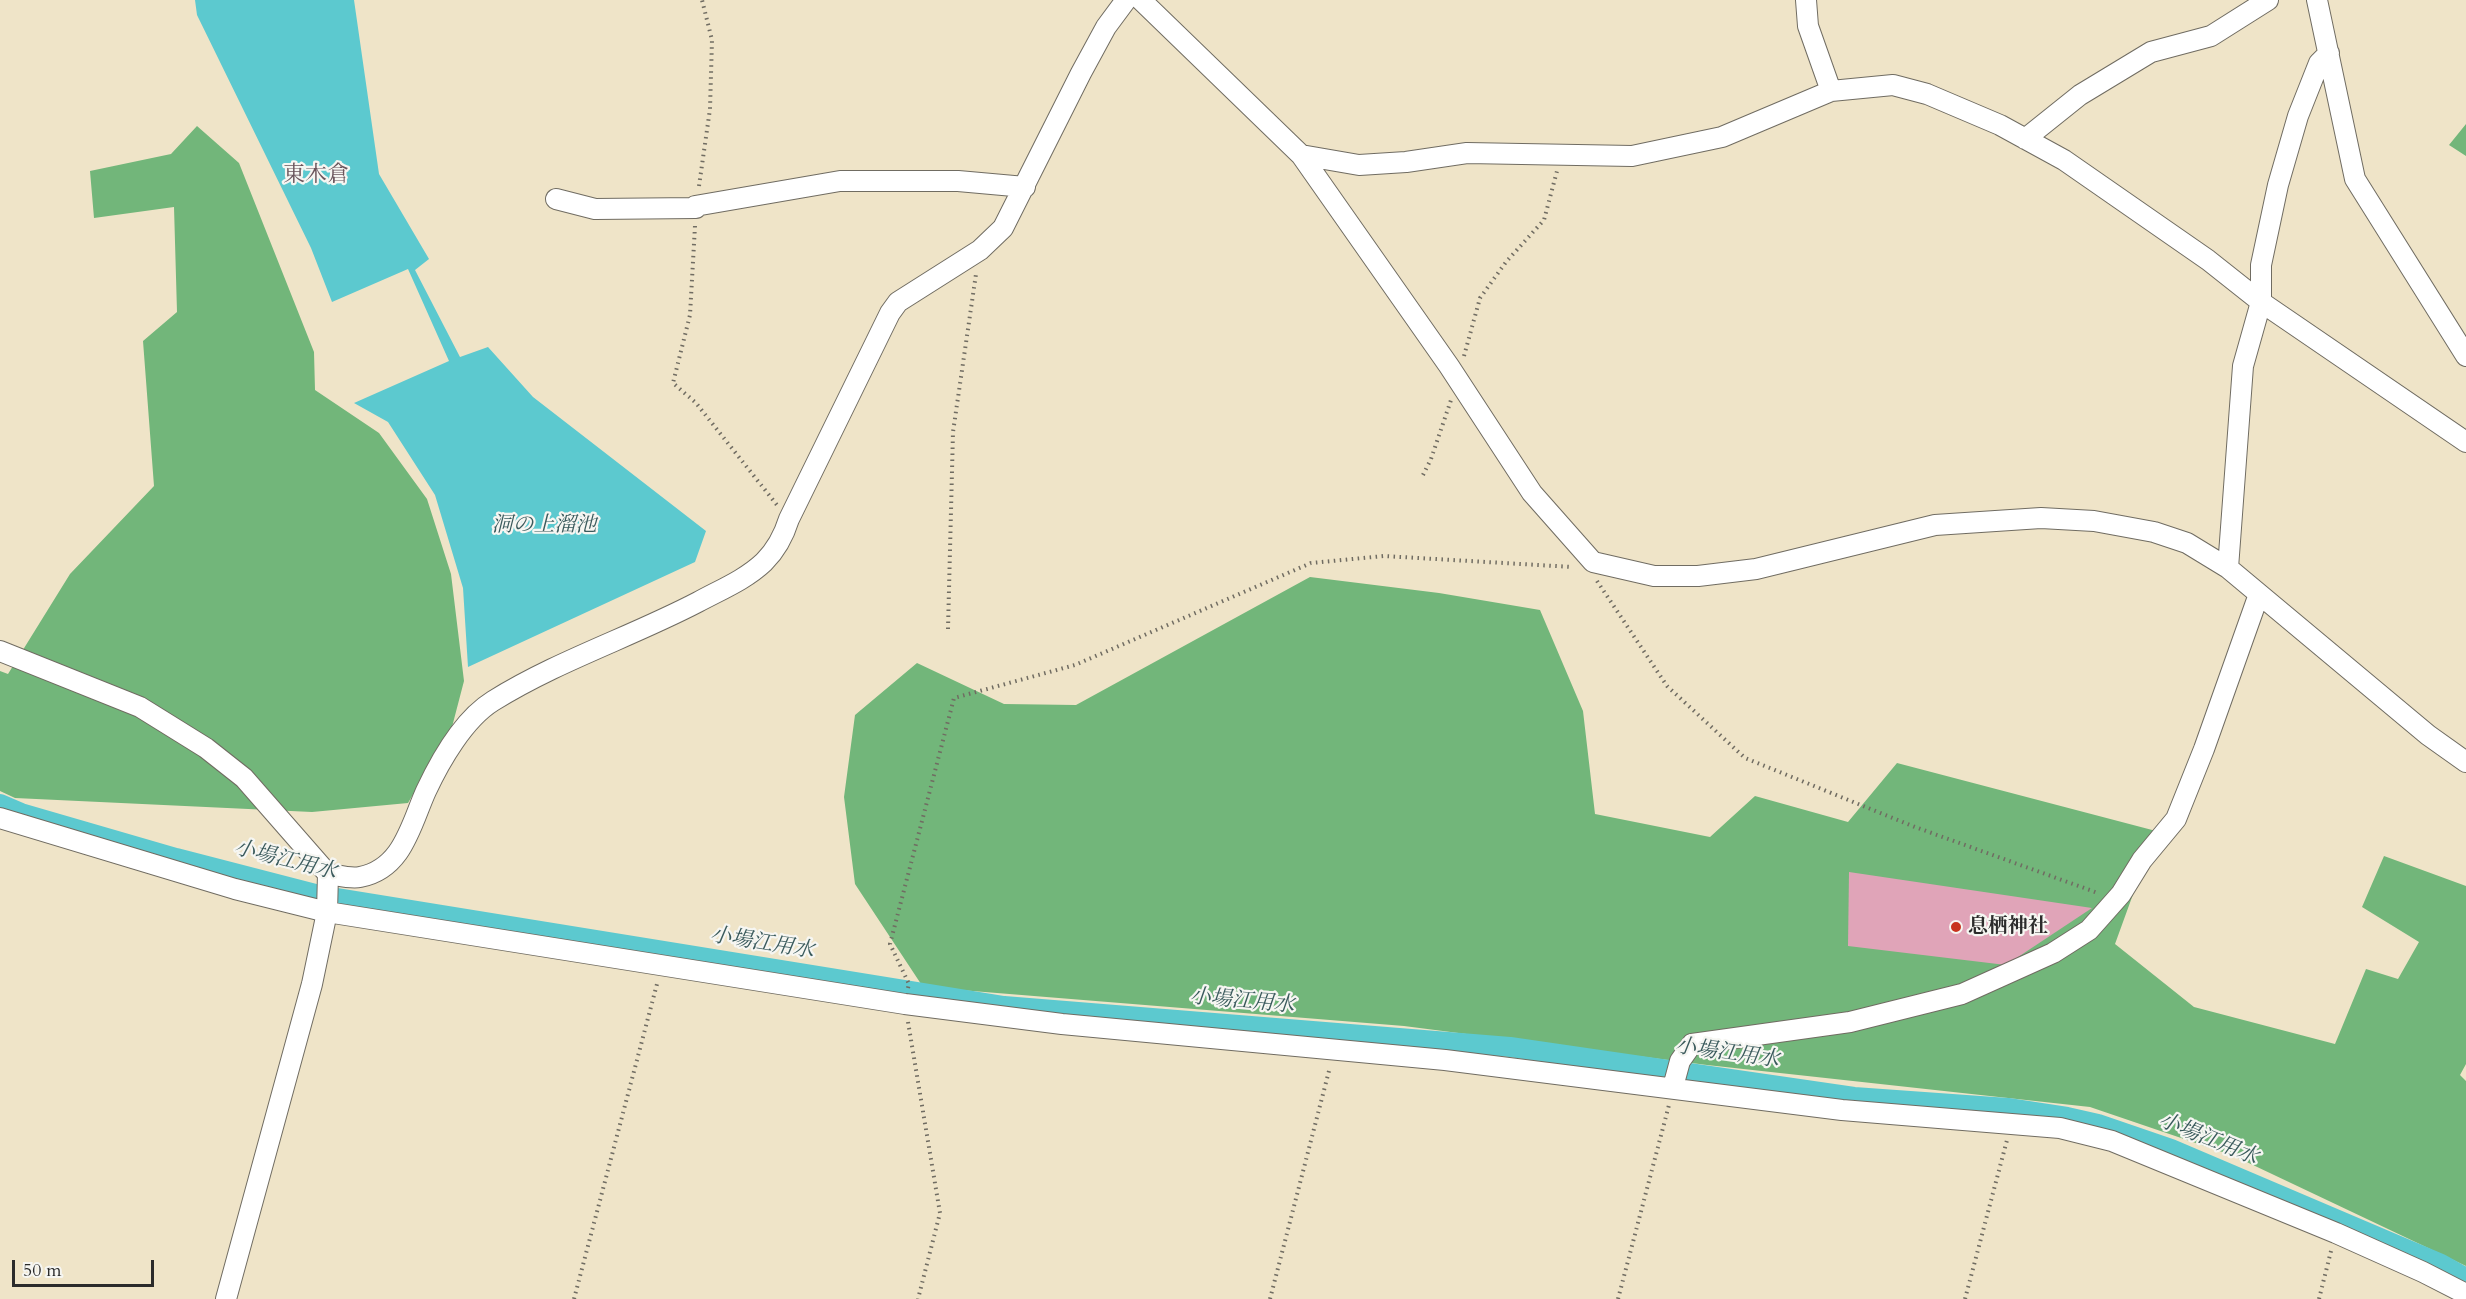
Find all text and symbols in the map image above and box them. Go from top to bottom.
district label: 東木倉 [283,163,349,189]
water label: 洞の上溜池 [492,513,596,539]
water label: 小場江用水 [231,836,339,886]
place label: 息栖神社 [1968,915,2048,939]
marker: 息栖神社 [1949,920,1963,934]
water label: 小場江用水 [708,923,816,965]
water label: 小場江用水 [1189,985,1295,1019]
water label: 小場江用水 [1673,1034,1781,1074]
water label: 小場江用水 [2155,1109,2261,1171]
scale bar [15,1248,158,1286]
text: 50 m [23,1258,62,1283]

